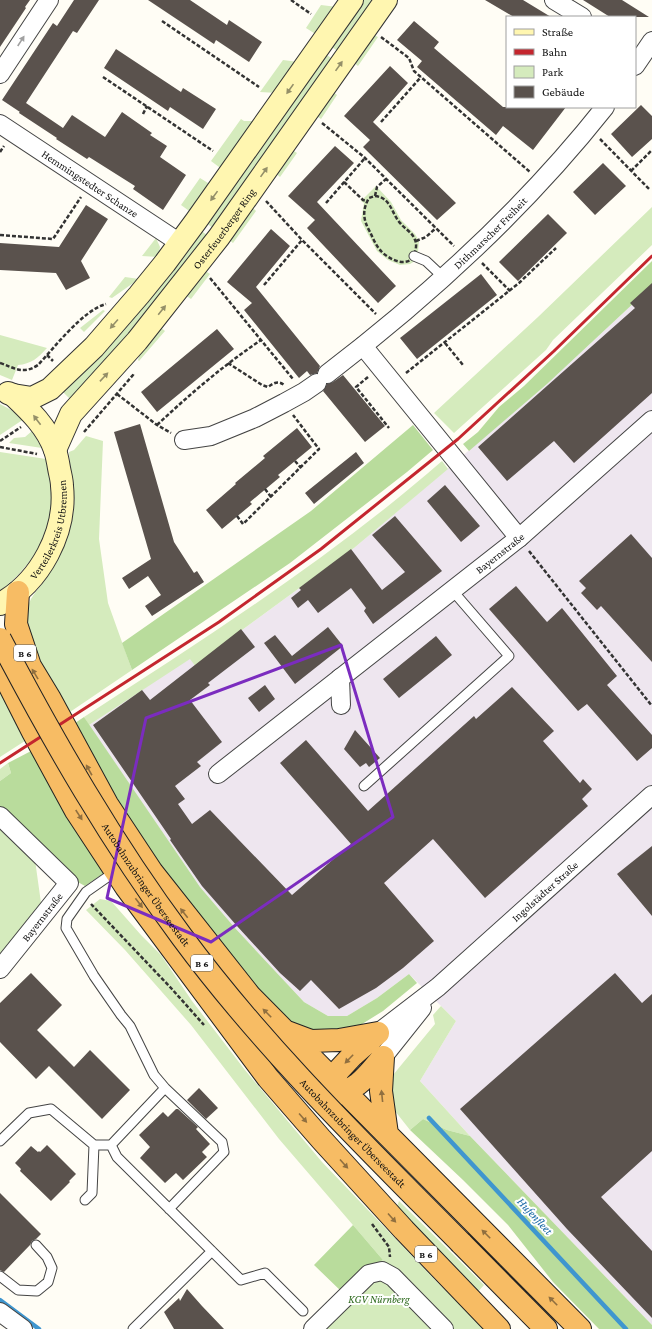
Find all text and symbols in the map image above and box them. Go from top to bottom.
legend [506,16,636,108]
text: Straße [542,25,573,39]
one-way arrow [18,35,25,47]
text: Bahn [542,45,568,59]
one-way arrow [335,61,343,71]
text: Park [542,65,564,79]
one-way arrow [286,84,294,95]
text: Gebäude [542,85,584,99]
street label: Hemmingstedter Schanze [40,147,141,220]
one-way arrow [260,167,268,177]
street label: Osterfeuerberger Ring [190,185,259,271]
one-way arrow [210,190,219,201]
street label: Dithmarscher Freiheit [451,194,529,271]
one-way arrow [157,305,166,316]
one-way arrow [109,319,118,330]
one-way arrow [99,372,109,382]
one-way arrow [33,415,42,426]
street label: Verteilerkreis Utbremen [27,479,69,582]
street label: Bayernstraße [473,530,527,576]
road number: B 6 [14,645,36,661]
one-way arrow [31,668,38,680]
one-way arrow [85,764,92,776]
one-way arrow [75,810,83,820]
street label: Autobahnzubringer Überseestadt [100,821,193,949]
street label: Ingolstädter Straße [509,858,580,924]
street label: Bayernstraße [19,890,66,944]
one-way arrow [134,898,142,908]
one-way arrow [180,907,189,918]
road number: B 6 [191,955,213,971]
one-way arrow [262,1008,272,1018]
one-way arrow [345,1055,354,1064]
street label: Autobahnzubringer Überseestadt [298,1076,409,1190]
one-way arrow [379,1090,385,1102]
one-way arrow [298,1113,308,1123]
one-way arrow [339,1159,348,1169]
water label: Hufenfleet [514,1194,556,1238]
one-way arrow [388,1212,397,1223]
one-way arrow [481,1229,491,1239]
road number: B 6 [415,1246,437,1262]
park label: KGV Nürnberg [348,1293,411,1306]
one-way arrow [548,1296,558,1306]

